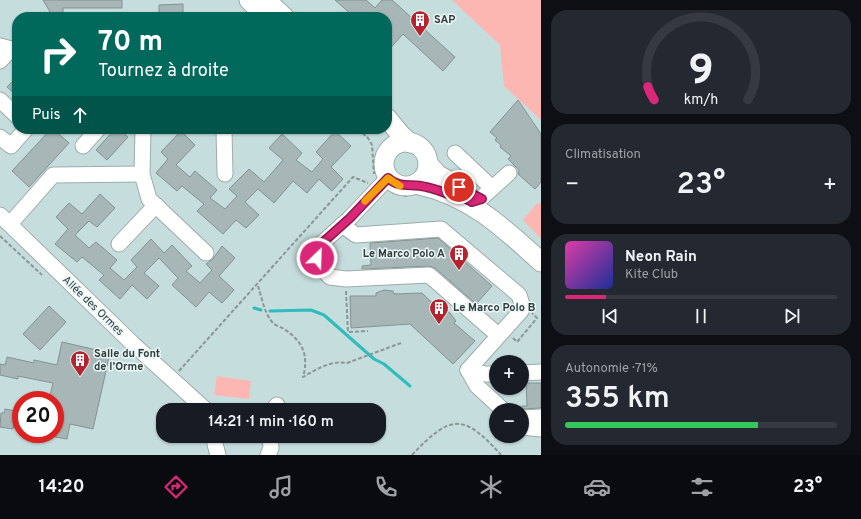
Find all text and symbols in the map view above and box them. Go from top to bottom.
building icon: SAP [409,9,431,37]
place label: SAP [434,13,455,27]
text: 70 m [98,25,163,61]
icon: right [32,28,84,80]
text: 9 [688,46,714,99]
text: Tournez à droite [98,60,229,83]
text: km/h [684,91,718,109]
icon: ahead [69,104,91,126]
text: Puis [32,106,61,125]
text: Climatisation [565,147,641,163]
text: 23° [677,167,725,204]
pin [442,170,476,204]
text: − [565,172,579,199]
text: + [823,172,837,199]
icon: arrive [448,176,470,198]
position arrow [296,237,338,279]
building icon: Le Marco Polo A [448,243,470,271]
place label: Le Marco Polo A [363,247,445,261]
text: Neon Rain [625,248,697,267]
text: Kite Club [625,267,678,283]
street label: Allée des Ormes [59,273,127,339]
building icon: Le Marco Polo B [428,297,450,325]
place label: Le Marco Polo B [453,301,535,315]
icon: previous [599,305,621,327]
icon: pause [690,305,712,327]
icon: next [781,305,803,327]
place label: Salle du Font de l’Orme [94,347,160,374]
building icon: Salle du Font de l’Orme [69,349,91,377]
map controls [489,355,529,443]
button: + [489,355,529,395]
text: Autonomie · 71% [565,361,658,377]
text: 355 km [565,381,670,418]
speed limit sign: 20 [12,391,64,443]
button: − [489,403,529,443]
text: 14:21 · 1 min · 160 m [208,413,334,432]
icon: directions [162,473,190,501]
icon: music [267,473,295,501]
icon: phone [372,473,400,501]
icon: climate [477,473,505,501]
icon: car [583,473,611,501]
icon: filters [688,473,716,501]
text: 14:20 [39,476,85,499]
text: 23° [793,476,822,499]

